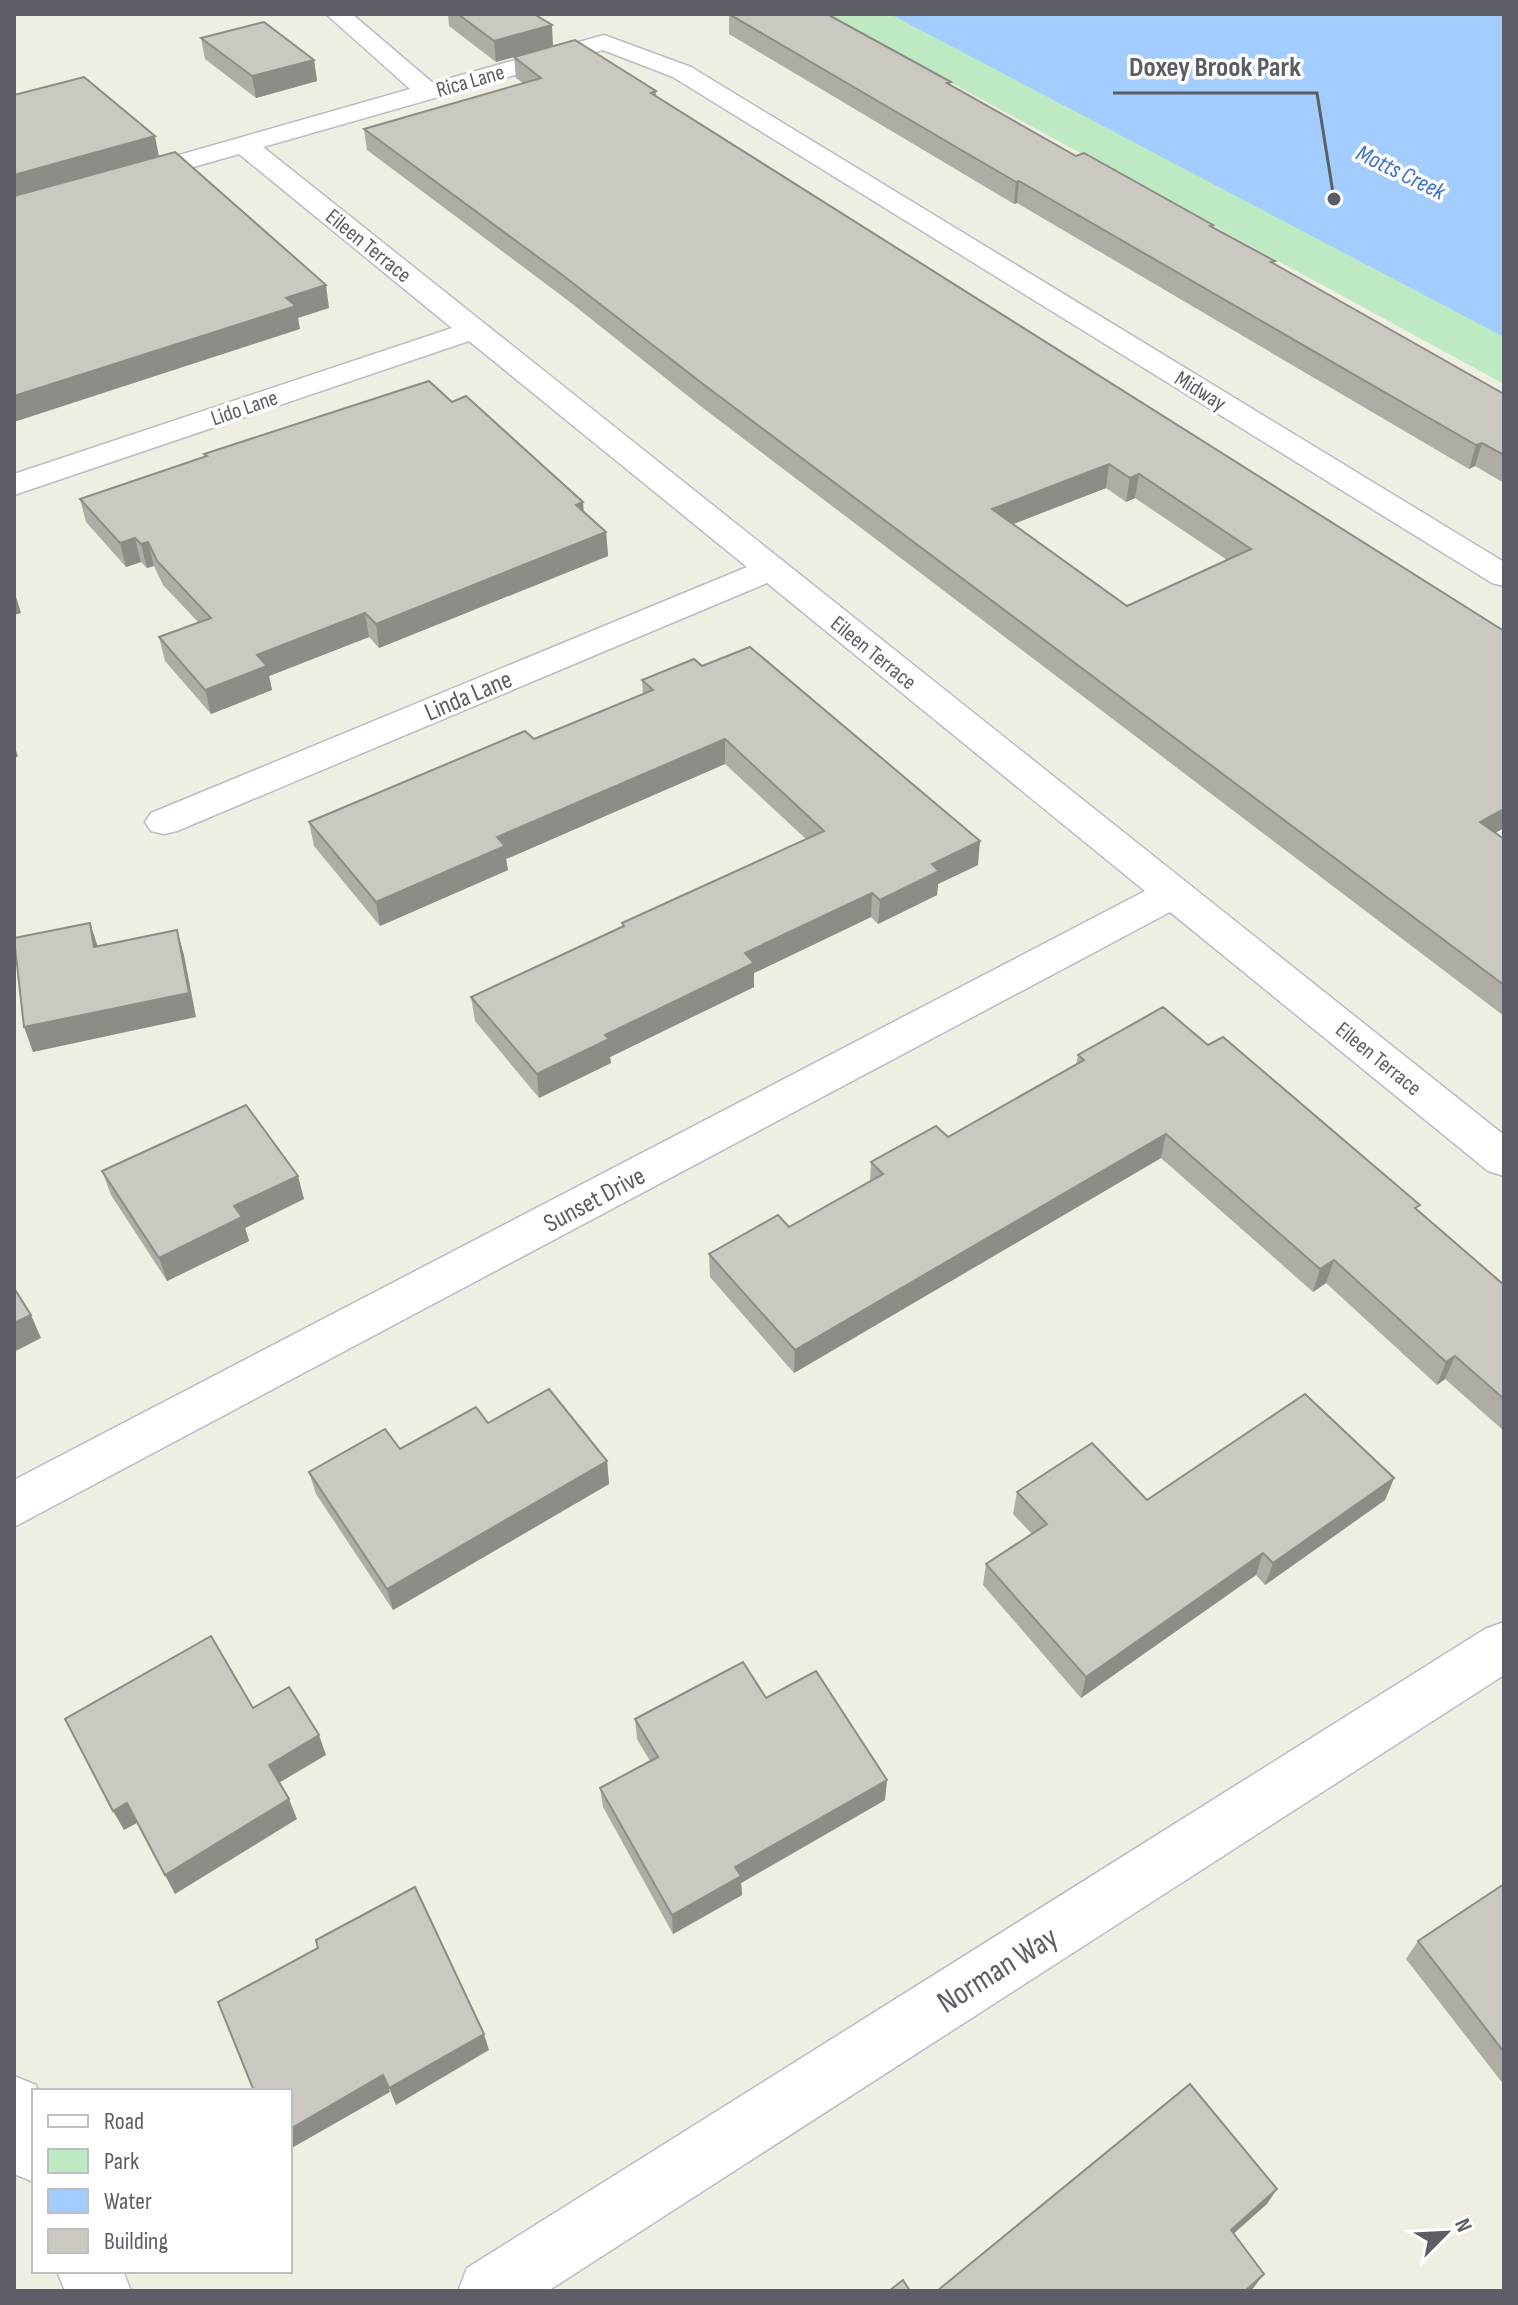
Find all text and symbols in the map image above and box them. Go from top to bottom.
callout: Doxey Brook Park [1113,41,1317,93]
text: Doxey Brook Park [1129,51,1301,84]
street label: Rica Lane [433,59,508,104]
water label: Motts Creek [1352,138,1451,207]
street label: Eileen Terrace [320,203,416,289]
street label: Midway [1170,365,1231,418]
street label: Lido Lane [208,384,281,432]
street label: Eileen Terrace [825,610,921,696]
street label: Linda Lane [420,664,517,729]
street label: Eileen Terrace [1330,1016,1426,1102]
street label: Sunset Drive [539,1161,651,1240]
street label: Norman Way [930,1918,1065,2023]
legend [32,2089,292,2273]
text: Road [104,2107,144,2136]
text: Park [104,2147,139,2176]
text: Water [104,2187,152,2216]
north arrow [1406,2193,1486,2273]
text: N [1448,2215,1478,2236]
text: Building [104,2227,168,2256]

